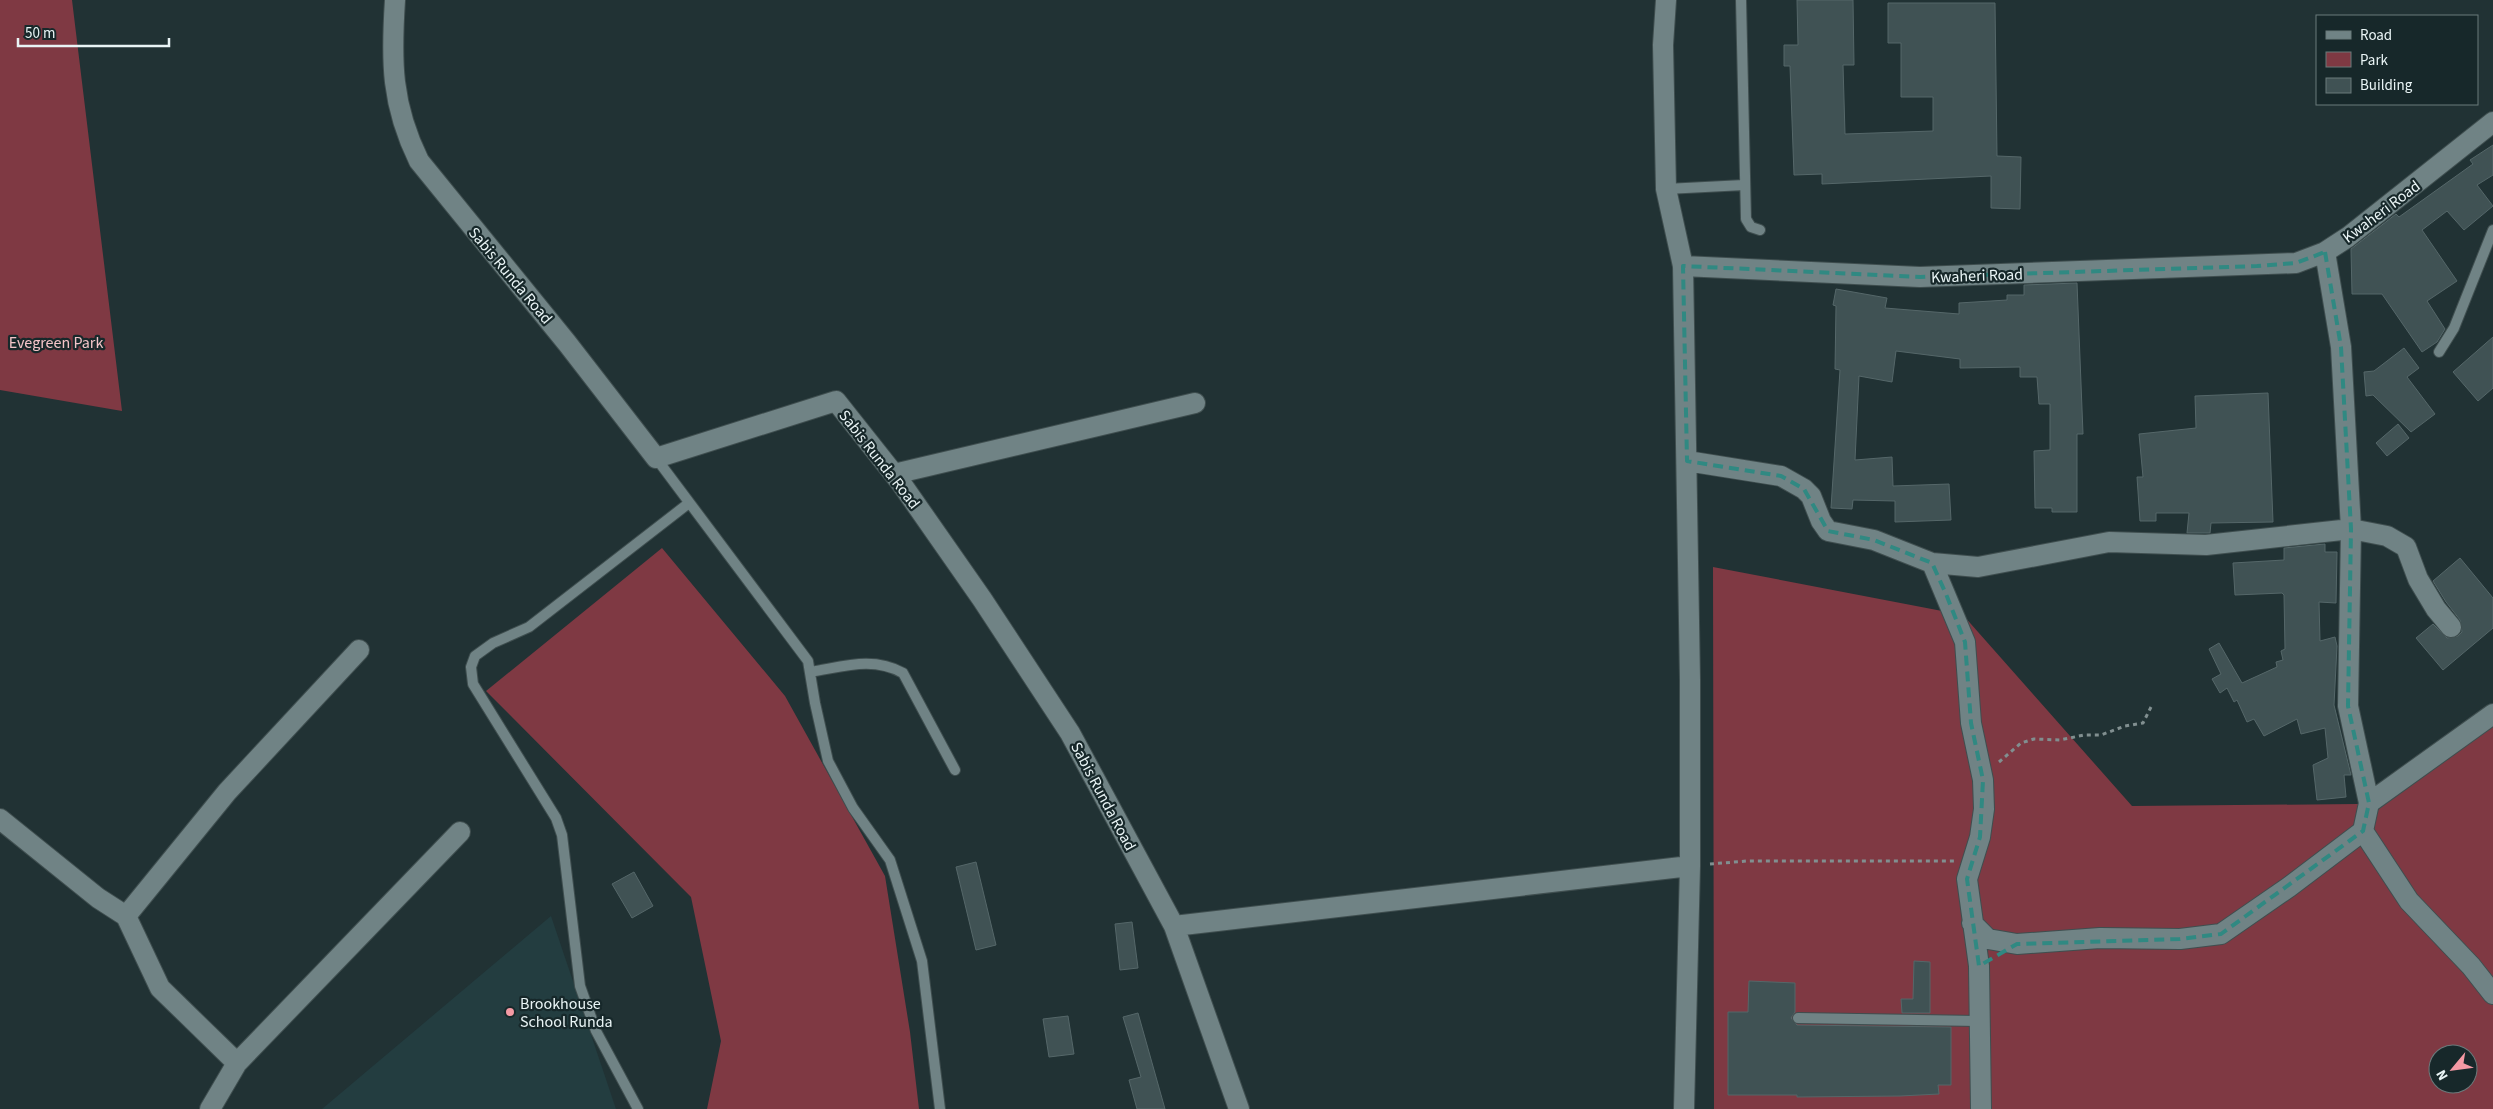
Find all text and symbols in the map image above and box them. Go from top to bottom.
scale bar [18,15,169,47]
legend [2316,15,2478,105]
text: 50 m [25,23,55,44]
text: Road [2360,25,2392,46]
text: Park [2360,50,2389,71]
text: Building [2360,75,2413,96]
street label: Kwaheri Road [2338,175,2425,248]
street label: Sabis Runda Road [463,222,557,329]
street label: Kwaheri Road [1931,263,2023,289]
park label: Evegreen Park [9,332,103,354]
street label: Sabis Runda Road [833,405,925,514]
street label: Sabis Runda Road [1065,738,1141,855]
place label: Brookhouse School Runda [520,993,613,1033]
marker: Brookhouse School Runda [504,1006,516,1018]
north arrow [2428,1044,2478,1094]
text: N [2432,1066,2454,1084]

